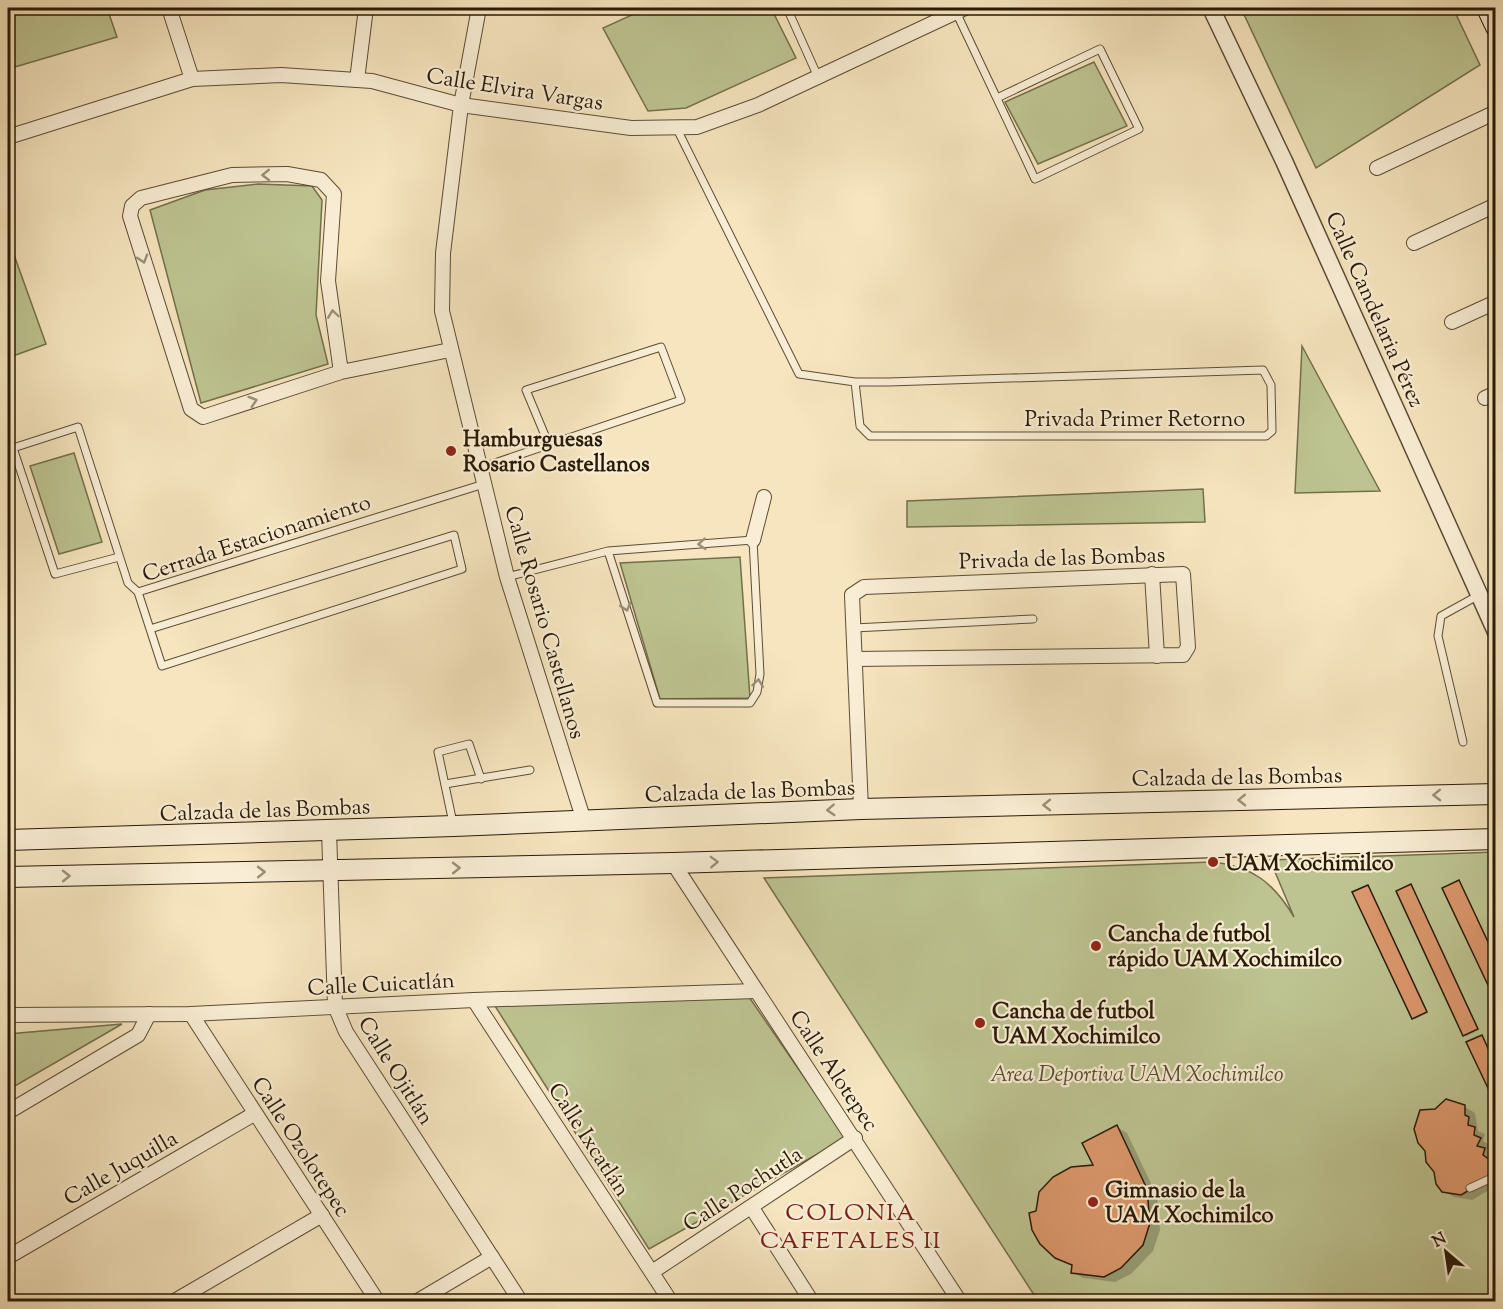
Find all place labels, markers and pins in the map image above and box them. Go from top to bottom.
place label: Hamburguesas Rosario Castellanos [463,425,650,482]
marker: Hamburguesas Rosario Castellanos [444,444,458,458]
place label: UAM Xochimilco [1225,849,1394,881]
marker: UAM Xochimilco [1206,855,1220,869]
place label: Cancha de futbol rápido UAM Xochimilco [1108,920,1342,977]
marker: Cancha de futbol rápido UAM Xochimilco [1089,939,1103,953]
place label: Cancha de futbol UAM Xochimilco [992,997,1161,1054]
marker: Cancha de futbol UAM Xochimilco [973,1016,987,1030]
place label: Gimnasio de la UAM Xochimilco [1105,1176,1274,1233]
marker: Gimnasio de la UAM Xochimilco [1086,1195,1100,1209]

